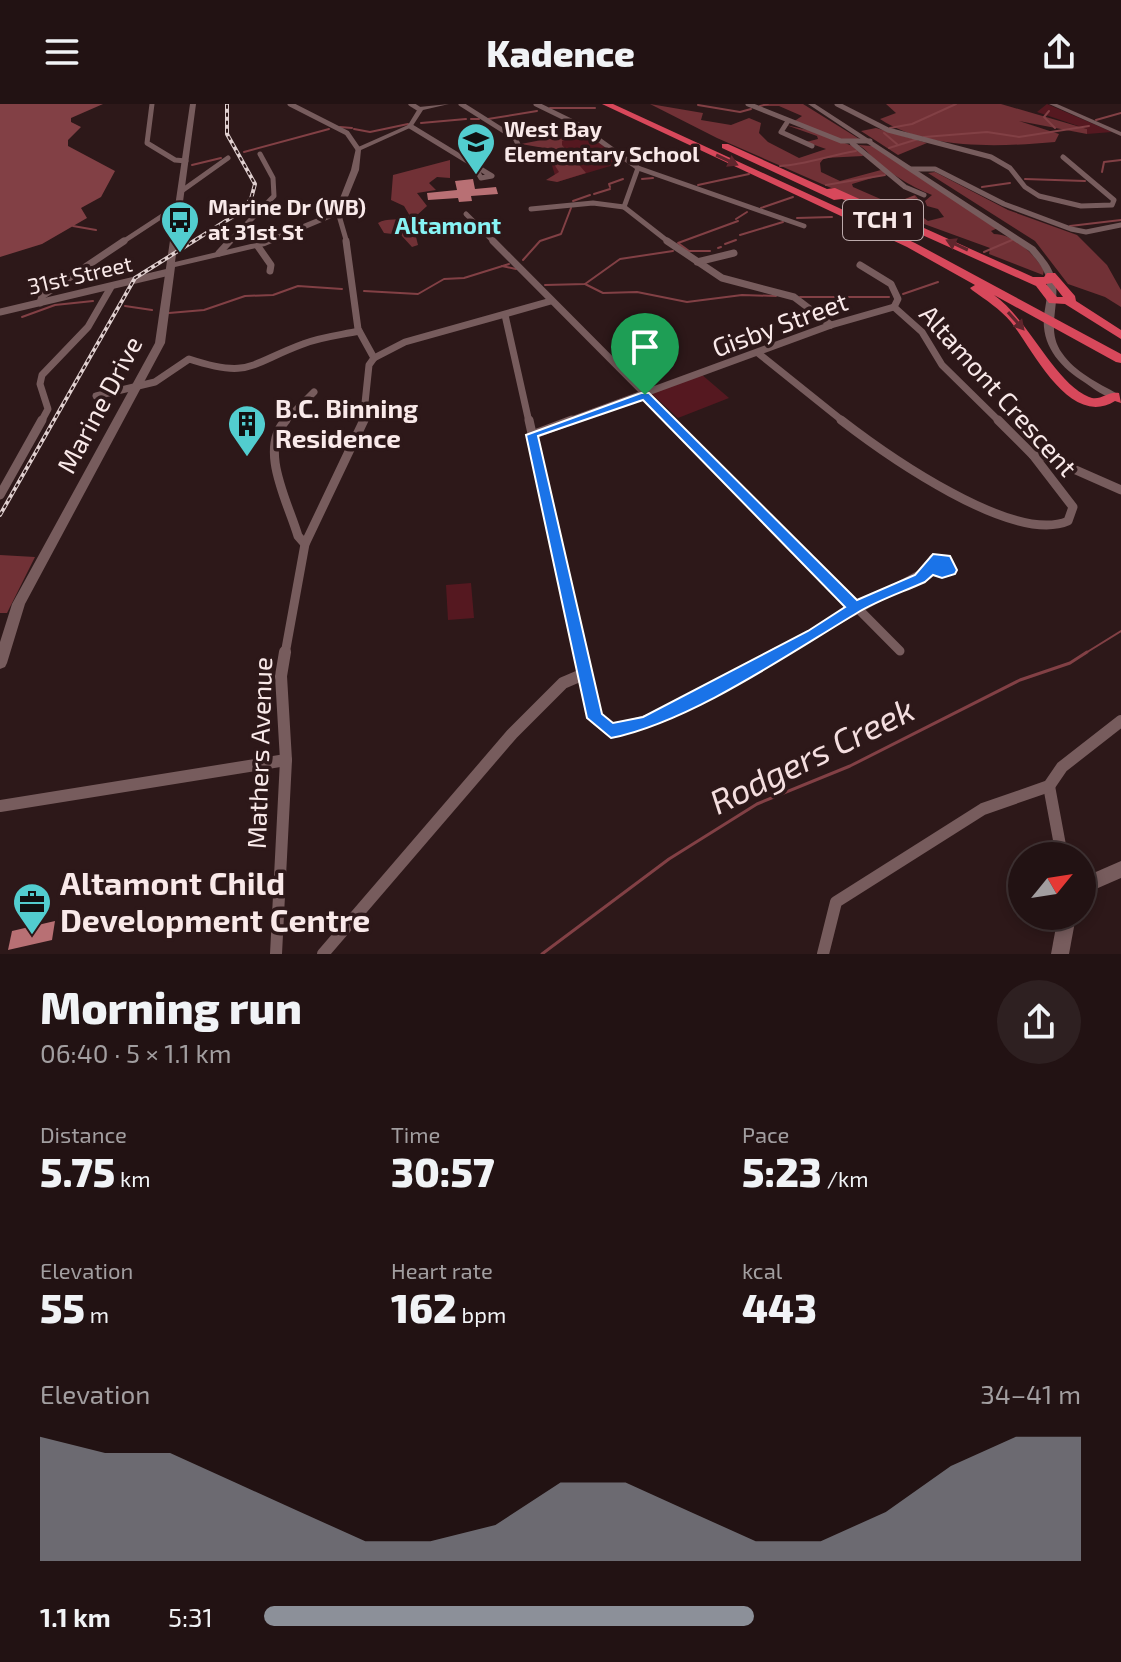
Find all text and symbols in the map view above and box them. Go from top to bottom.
icon: menu [40,30,84,74]
icon: share [1037,30,1081,74]
text: Kadence [486,31,635,74]
place label: West Bay Elementary School [504,115,700,167]
school or university icon: West Bay Elementary School [455,121,497,176]
one-way arrow [716,153,739,167]
place label: Marine Dr (WB) at 31st St [208,193,366,244]
bus stop icon: Marine Dr (WB) at 31st St [159,199,201,254]
road number: TCH 1 [843,200,923,240]
district label: Altamont [395,210,501,239]
one-way arrow [945,238,968,251]
street label: 31st Street [25,249,135,299]
street label: Gisby Street [708,285,852,362]
street label: Altamont Crescent [914,298,1084,482]
one-way arrow [1006,312,1024,331]
pin [611,313,679,395]
icon: arrive [623,325,667,369]
street label: Marine Drive [50,331,148,478]
place label: B.C. Binning Residence [275,392,418,453]
building icon: B.C. Binning Residence [226,403,268,458]
street label: Mathers Avenue [240,656,277,849]
water label: Rodgers Creek [702,688,920,822]
north arrow [1008,842,1096,930]
map controls [1008,842,1096,930]
place label: Altamont Child Development Centre [60,863,370,938]
office icon: Altamont Child Development Centre [11,881,53,936]
text: Morning run [40,980,302,1033]
button: share [997,980,1081,1064]
text: 06:40 · 5 × 1.1 km [40,1037,232,1068]
text: Distance [40,1121,127,1147]
text: Time [391,1121,440,1147]
text: Pace [742,1121,789,1147]
text: 5.75 [40,1147,115,1195]
text: 30:57 [391,1147,494,1195]
text: 5:23 [742,1147,822,1195]
text: km [115,1165,151,1191]
text: /km [822,1165,869,1191]
text: Elevation [40,1257,133,1283]
text: Heart rate [391,1257,493,1283]
text: kcal [742,1257,782,1283]
text: 55 [40,1283,85,1331]
text: 162 [391,1283,457,1331]
text: 443 [742,1283,817,1331]
text: m [85,1301,109,1327]
text: bpm [457,1301,506,1327]
text: Elevation [40,1378,150,1409]
text: 34–41 m [980,1378,1081,1409]
text: 1.1 km [40,1601,111,1632]
text: 5:31 [168,1601,213,1632]

